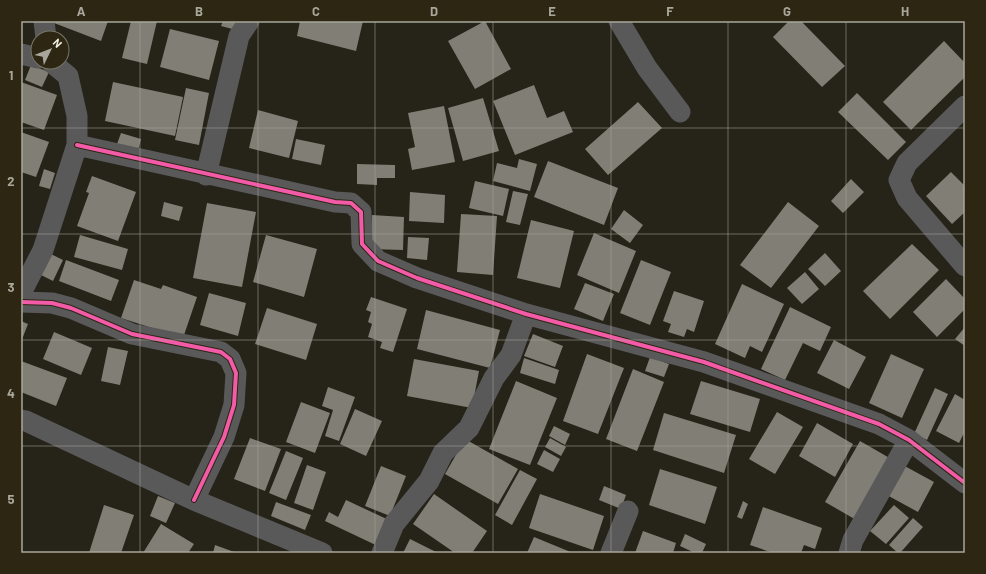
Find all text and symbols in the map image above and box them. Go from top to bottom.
text: A [77,3,86,19]
text: B [195,3,203,19]
text: C [312,3,320,19]
text: D [430,3,438,19]
text: E [548,3,556,19]
text: F [666,3,674,19]
text: G [783,3,791,19]
text: H [901,3,909,19]
north arrow [30,30,70,70]
text: N [50,36,65,50]
text: 1 [9,67,13,83]
text: 2 [7,173,15,189]
text: 3 [7,279,15,295]
text: 4 [7,385,15,401]
text: 5 [7,491,15,507]

